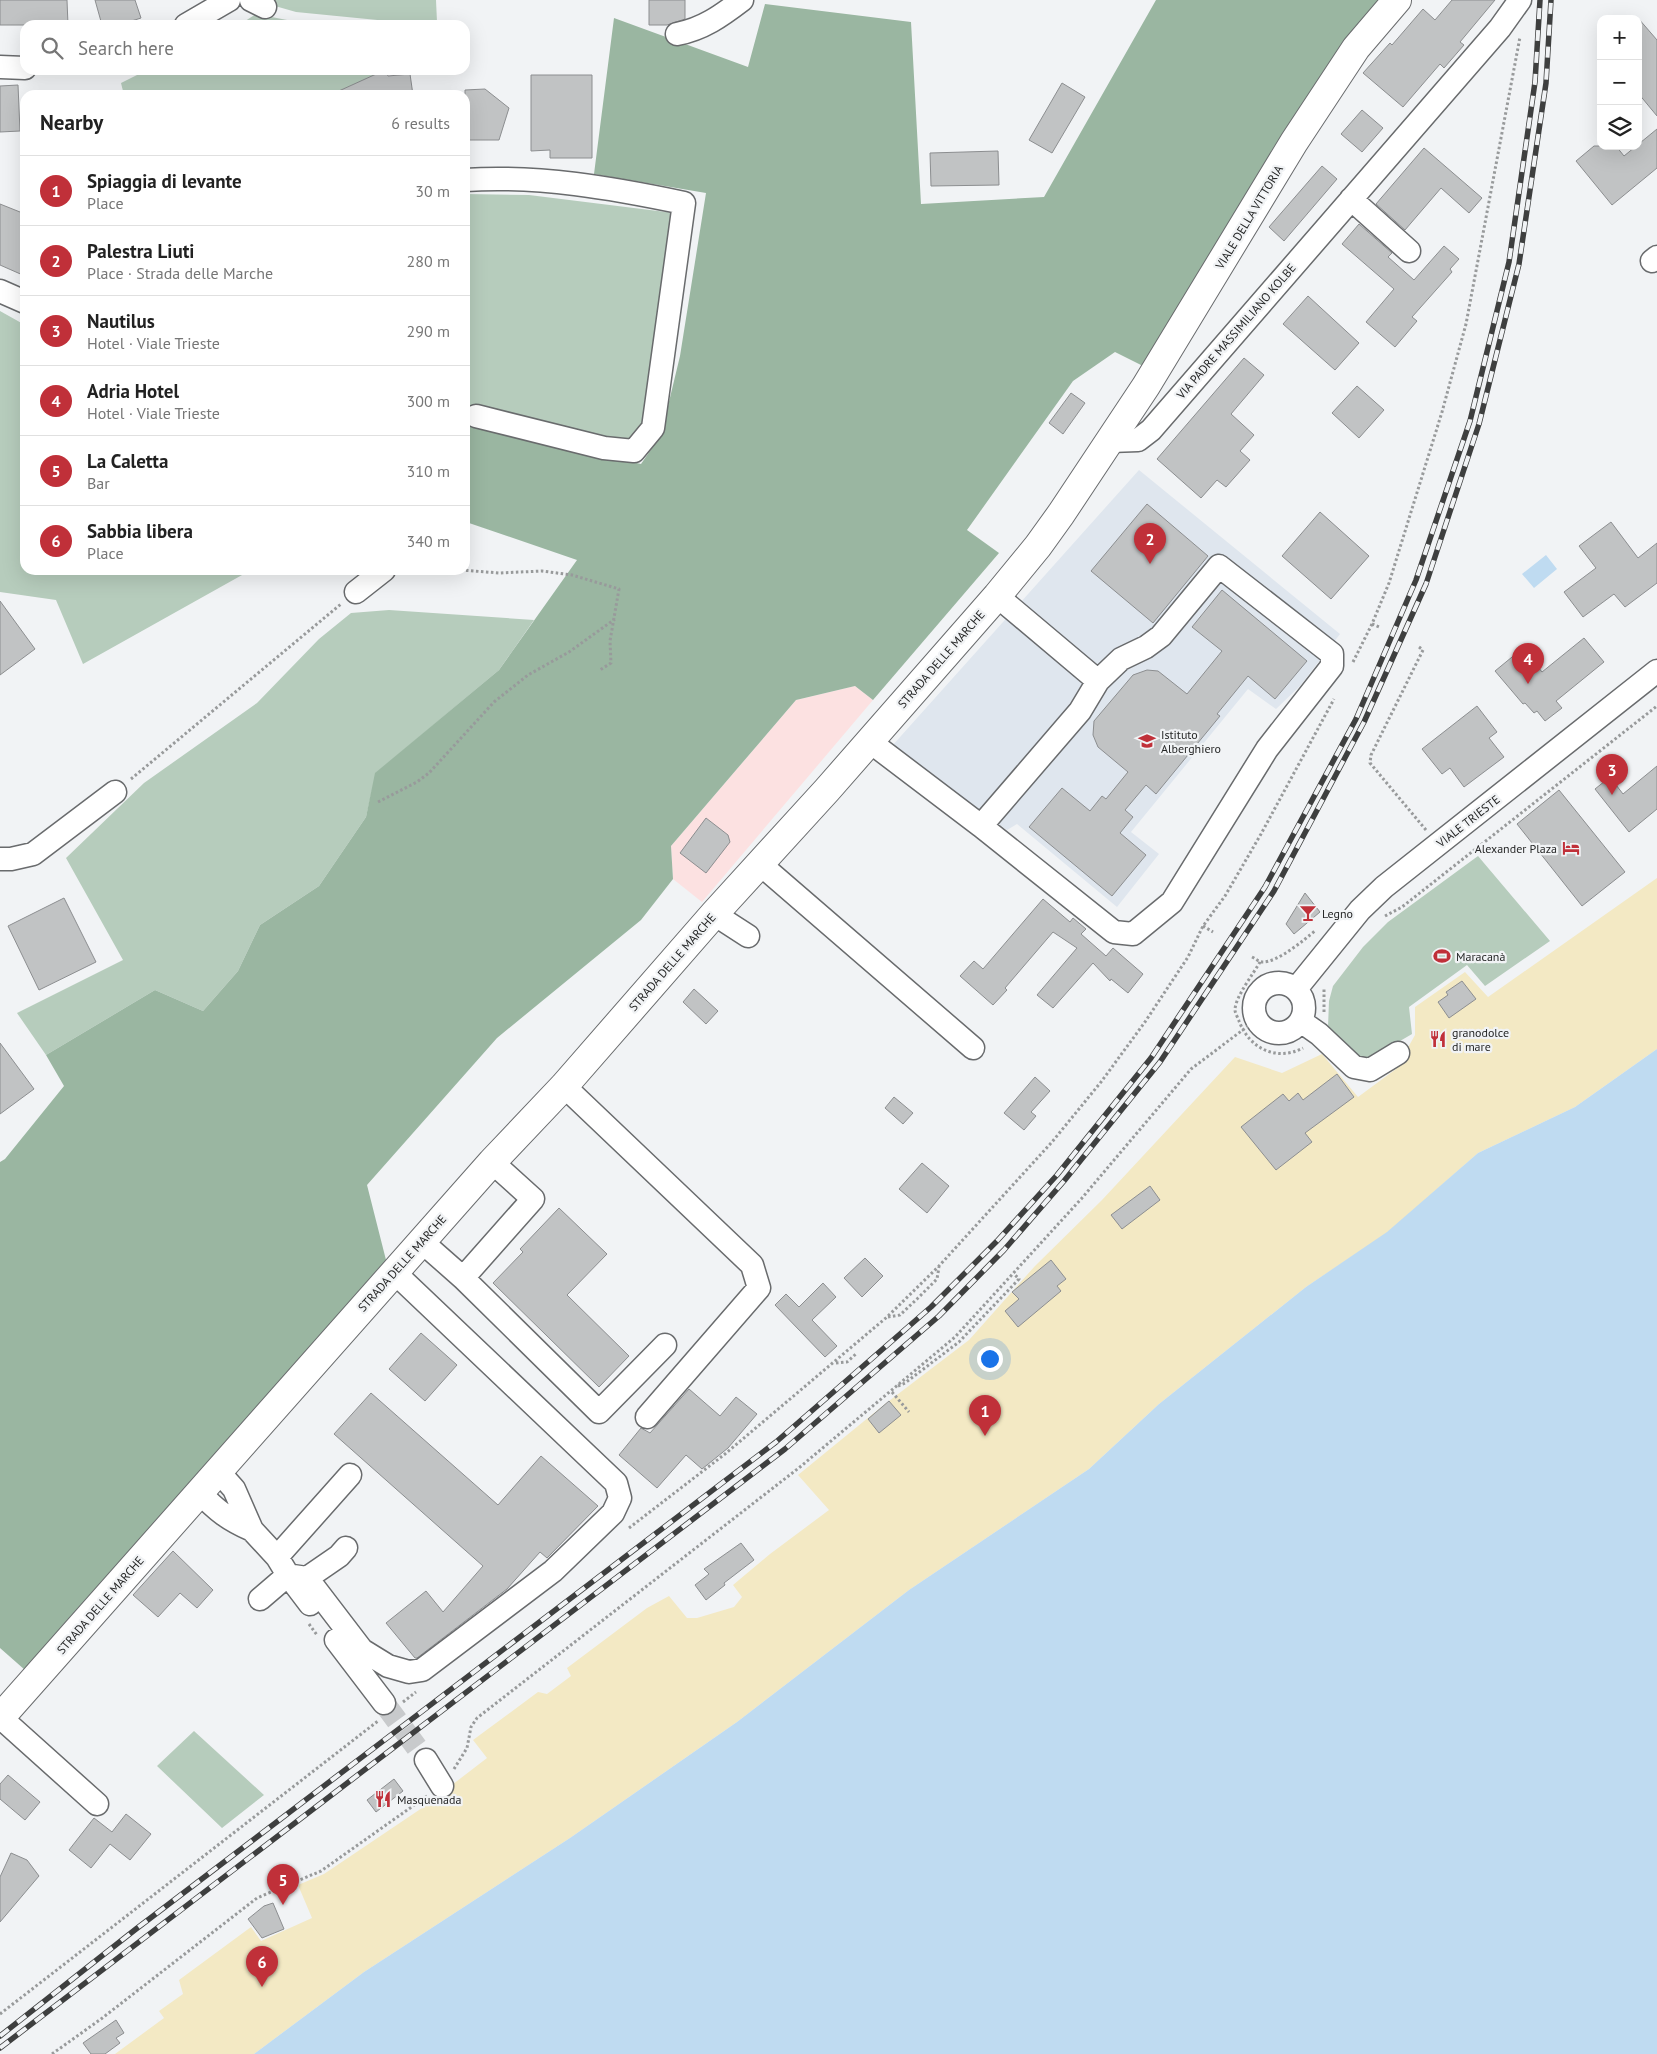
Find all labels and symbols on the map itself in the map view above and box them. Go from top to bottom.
street label: VIALE DELLA VITTORIA [1212,162,1286,272]
street label: VIA PADRE MASSIMILIANO KOLBE [1173,260,1299,402]
pin: 2 [1134,523,1166,564]
street label: STRADA DELLE MARCHE [894,607,988,711]
pin: 4 [1512,643,1544,684]
place label: Istituto Alberghiero [1161,727,1221,756]
school or university icon: Istituto Alberghiero [1137,731,1157,751]
pin: 3 [1596,754,1628,795]
street label: VIALE TRIESTE [1433,792,1503,851]
hotel icon: Alexander Plaza [1561,838,1581,858]
place label: Alexander Plaza [1475,841,1557,856]
bar icon: Legno [1298,903,1318,923]
place label: Legno [1322,906,1353,921]
street label: STRADA DELLE MARCHE [625,910,719,1014]
sports icon: Maracanà [1432,946,1452,966]
place label: Maracanà [1456,949,1505,964]
place label: granodolce di mare [1452,1025,1509,1054]
restaurant icon: granodolce di mare [1428,1029,1448,1049]
street label: STRADA DELLE MARCHE [355,1212,449,1314]
your location [977,1346,1003,1372]
pin: 1 [969,1395,1001,1436]
street label: STRADA DELLE MARCHE [53,1553,147,1657]
restaurant icon: Masquenada [373,1789,393,1809]
place label: Masquenada [397,1792,461,1807]
pin: 5 [267,1864,299,1905]
pin: 6 [246,1946,278,1987]

